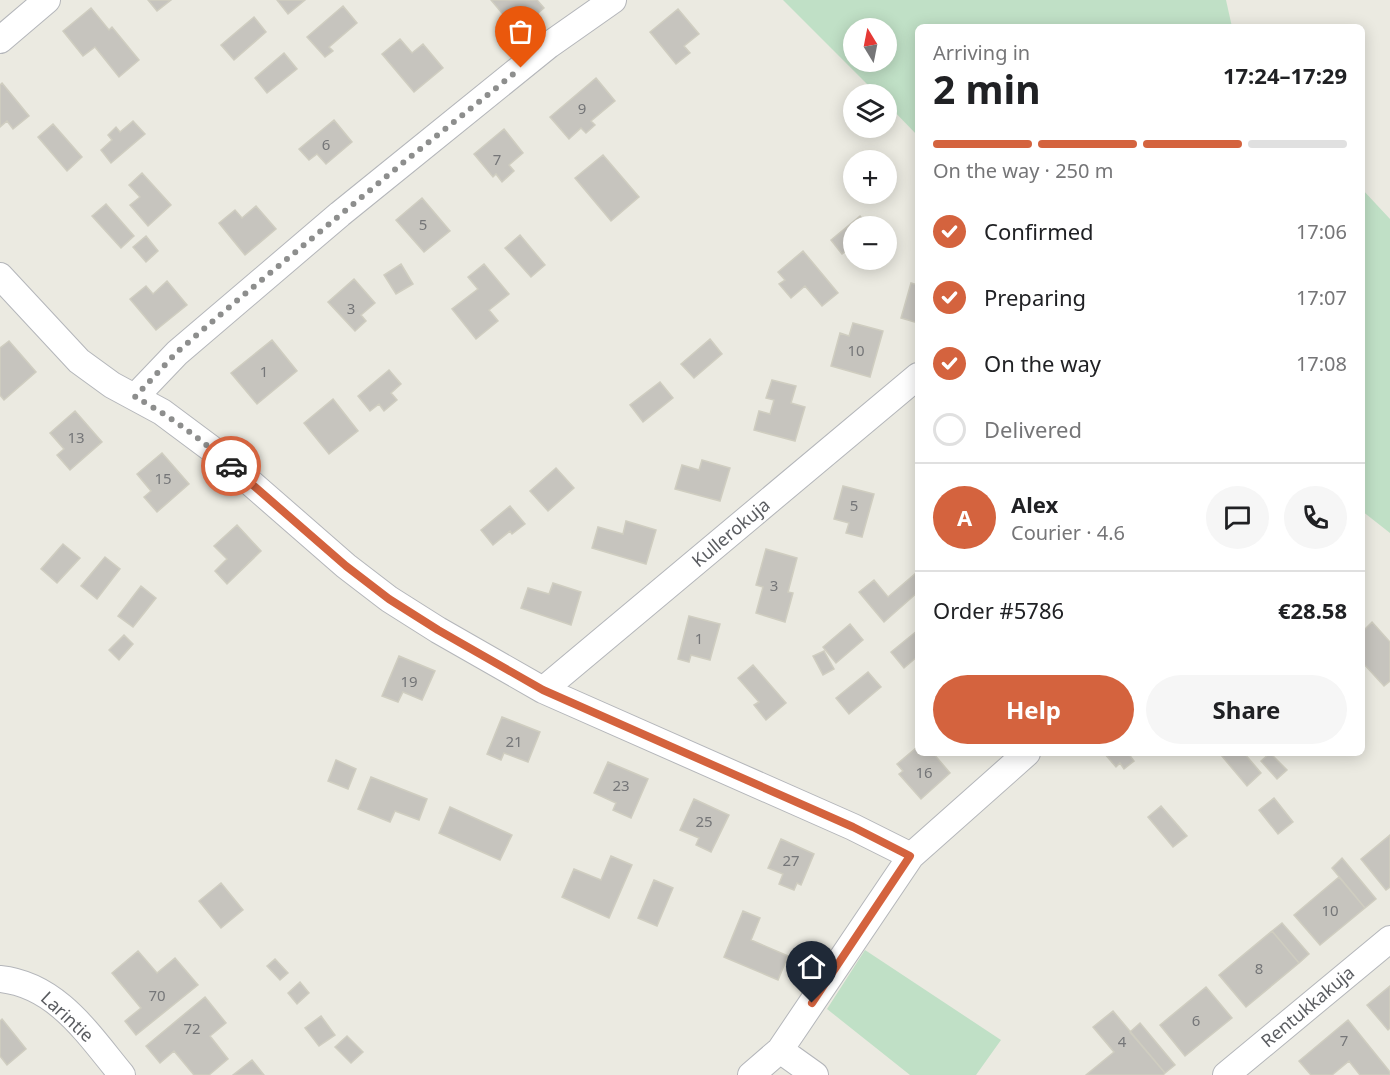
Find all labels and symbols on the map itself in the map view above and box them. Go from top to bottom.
pin [495,6,546,68]
north arrow [843,18,897,72]
house number: 9 [578,98,586,118]
house number: 6 [322,134,330,154]
house number: 7 [493,149,501,169]
house number: 5 [419,214,427,234]
house number: 3 [347,298,355,318]
house number: 10 [847,340,865,360]
house number: 1 [260,361,268,381]
house number: 13 [67,427,85,447]
courier [201,436,261,496]
house number: 15 [154,468,172,488]
street label: Kullerokuja [686,492,775,572]
house number: 5 [850,495,858,515]
house number: 3 [770,575,778,595]
house number: 1 [695,628,703,648]
house number: 19 [400,671,418,691]
house number: 21 [505,731,523,751]
house number: 16 [915,762,933,782]
house number: 23 [612,775,630,795]
house number: 25 [695,811,713,831]
house number: 27 [782,850,800,870]
house number: 10 [1321,900,1339,920]
pin [786,941,837,1003]
house number: 8 [1255,958,1263,978]
street label: Rentukkakuja [1256,960,1359,1052]
house number: 70 [148,985,166,1005]
street label: Larintie [36,986,99,1047]
house number: 6 [1192,1010,1200,1030]
house number: 72 [183,1018,201,1038]
house number: 7 [1340,1030,1348,1050]
house number: 4 [1118,1031,1127,1051]

